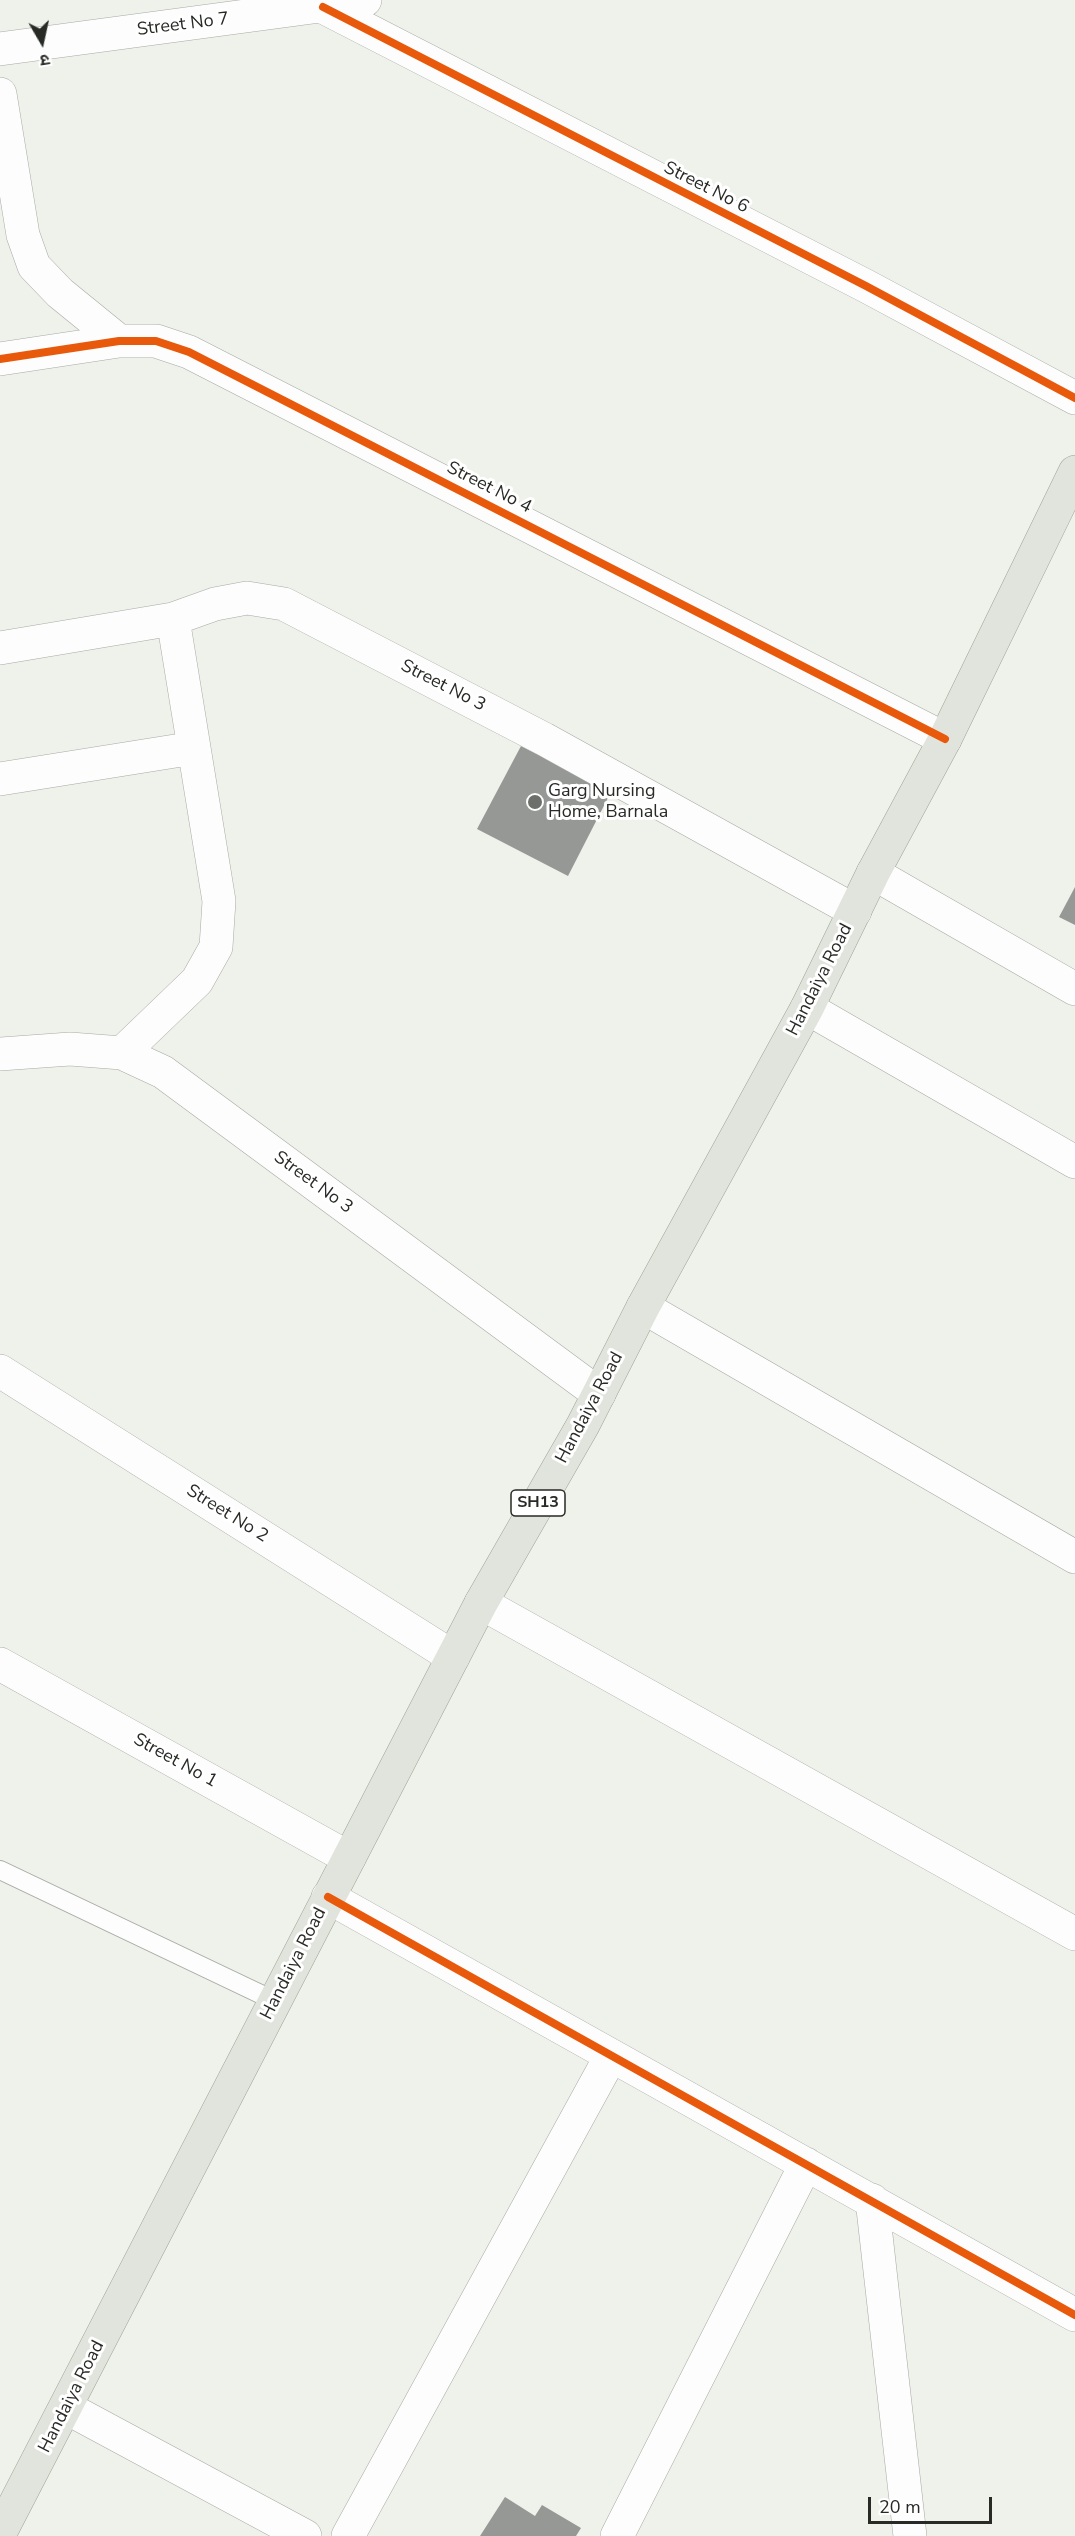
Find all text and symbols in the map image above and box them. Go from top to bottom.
street label: Street No 7 [136,9,230,41]
north arrow [12,12,72,72]
text: उ [38,48,51,71]
street label: Street No 6 [660,157,752,219]
street label: Street No 4 [443,457,535,519]
street label: Street No 3 [397,655,489,717]
place label: Garg Nursing Home, Barnala [548,781,668,824]
marker: Garg Nursing Home, Barnala [526,793,544,811]
street label: Handaiya Road [783,920,857,1040]
street label: Street No 3 [269,1147,357,1219]
street label: Handaiya Road [552,1349,628,1467]
street label: Street No 2 [182,1480,272,1548]
road number: SH13 [511,1490,565,1516]
street label: Street No 1 [129,1729,221,1793]
street label: Handaiya Road [257,1904,331,2024]
street label: Handaiya Road [35,2337,109,2457]
scale bar [871,2485,996,2523]
text: 20 m [879,2495,921,2519]

